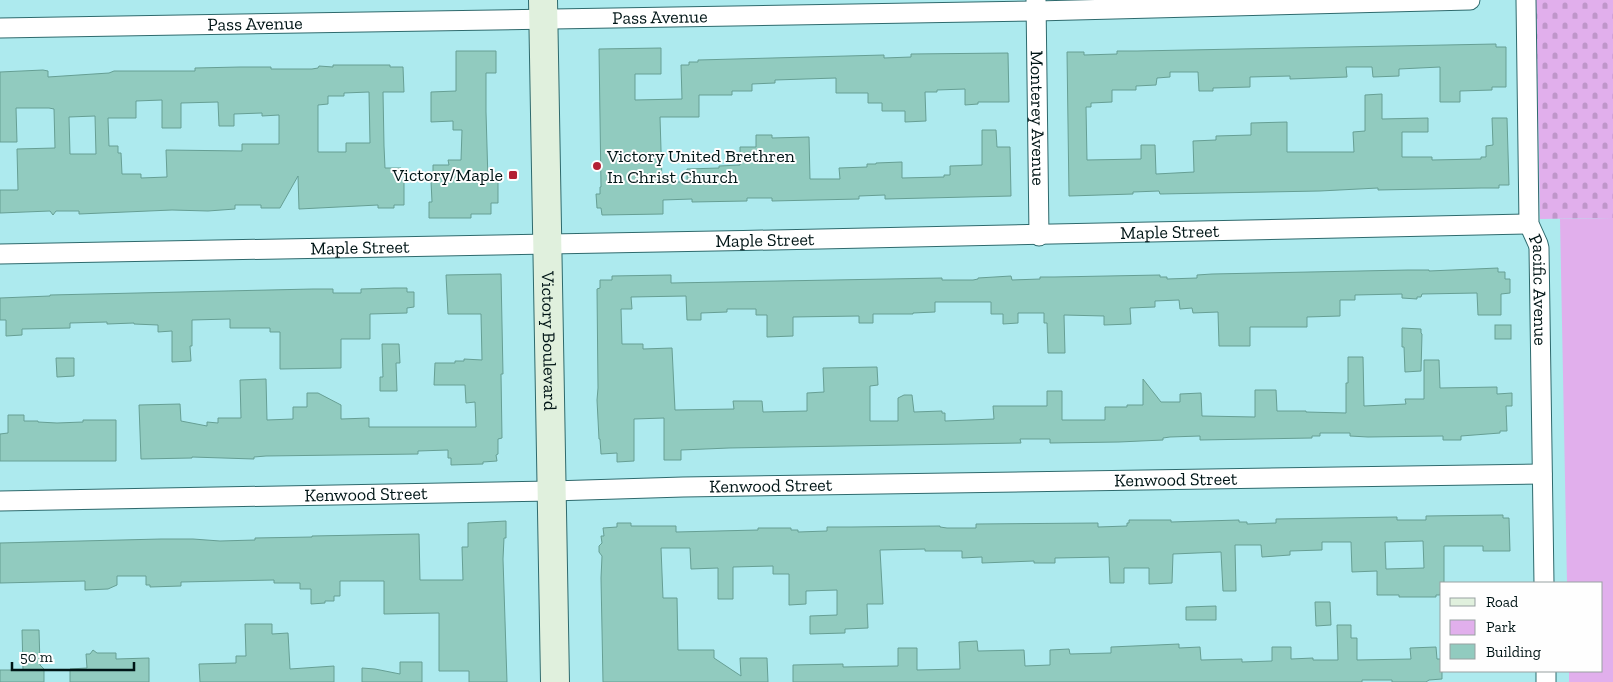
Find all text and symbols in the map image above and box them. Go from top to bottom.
street label: Pass Avenue [612,5,708,29]
street label: Pass Avenue [207,12,303,36]
street label: Monterey Avenue [1026,50,1049,186]
place label: Victory United Brethren In Christ Church [606,145,796,188]
marker: Victory United Brethren In Christ Church [591,160,603,172]
place label: Victory/Maple [392,164,503,186]
marker: Victory/Maple [507,169,519,181]
street label: Maple Street [1120,220,1220,244]
street label: Maple Street [715,228,815,252]
street label: Pacific Avenue [1524,231,1551,346]
street label: Maple Street [310,236,410,259]
street label: Victory Boulevard [537,270,561,411]
street label: Kenwood Street [1114,468,1238,491]
street label: Kenwood Street [709,474,833,498]
street label: Kenwood Street [304,482,428,506]
legend [1440,582,1603,672]
text: Road [1486,593,1519,611]
text: Park [1486,618,1516,636]
scale bar [12,640,135,672]
text: Building [1486,643,1541,661]
text: 50 m [20,648,53,666]

